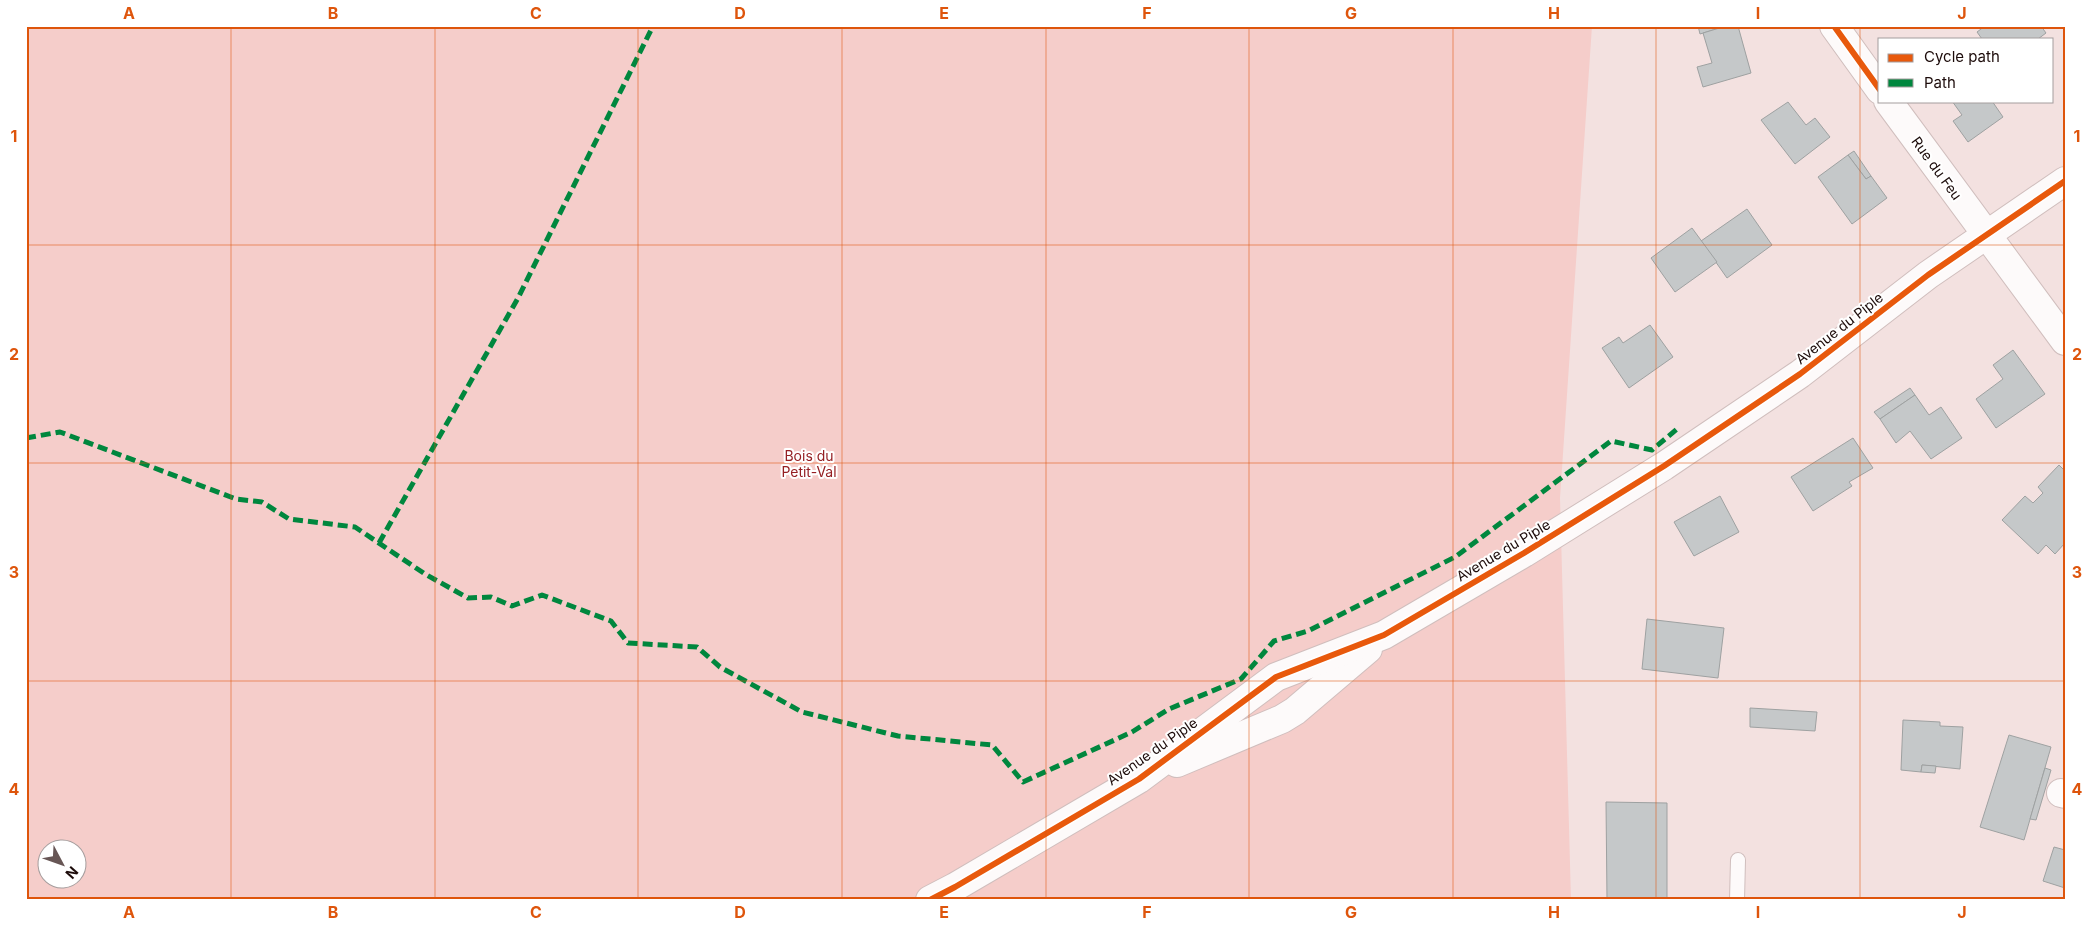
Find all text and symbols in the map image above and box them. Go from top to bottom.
text: A [123,3,135,23]
text: B [328,3,338,23]
text: C [530,3,542,23]
text: D [734,3,746,23]
text: E [939,3,949,23]
text: F [1142,3,1152,23]
text: G [1345,3,1357,23]
text: H [1548,3,1560,23]
text: I [1756,3,1760,23]
text: J [1957,3,1967,23]
legend [1878,38,2054,102]
text: Cycle path [1924,47,2000,66]
text: Path [1924,73,1956,92]
text: 1 [11,126,17,146]
text: 1 [2074,126,2080,146]
street label: Rue du Feu [1908,133,1966,203]
street label: Avenue du Piple [1792,289,1886,367]
text: 2 [9,344,19,364]
text: 2 [2072,344,2082,364]
park label: Bois du Petit-Val [781,447,837,480]
street label: Avenue du Piple [1453,515,1553,585]
text: 3 [9,562,19,582]
text: 3 [2072,562,2082,582]
street label: Avenue du Piple [1104,714,1200,788]
text: 4 [9,779,20,799]
text: 4 [2072,779,2083,799]
north arrow [38,838,88,888]
text: N [62,863,82,882]
text: A [123,902,135,922]
text: B [328,902,338,922]
text: C [530,902,542,922]
text: D [734,902,746,922]
text: E [939,902,949,922]
text: F [1142,902,1152,922]
text: G [1345,902,1357,922]
text: H [1548,902,1560,922]
text: I [1756,902,1760,922]
text: J [1957,902,1967,922]

